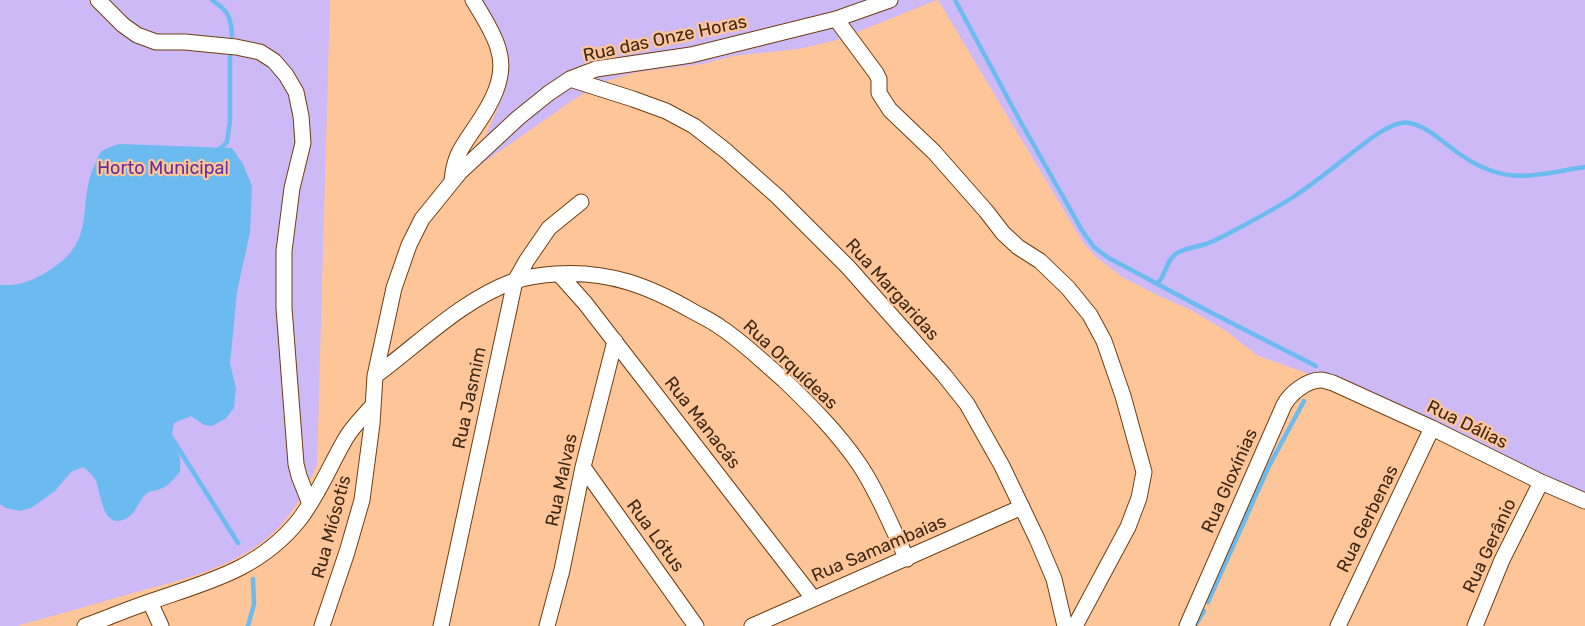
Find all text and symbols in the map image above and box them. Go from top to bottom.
street label: Rua das Onze Horas [581,11,749,67]
park label: Horto Municipal [97,158,229,180]
street label: Rua Margaridas [841,235,943,345]
street label: Rua Orquídeas [738,316,842,414]
street label: Rua Jasmim [449,345,491,451]
street label: Rua Manacás [659,373,745,473]
street label: Rua Dálias [1423,396,1511,454]
street label: Rua Gloxínias [1197,425,1263,537]
street label: Rua Malvas [542,432,582,528]
street label: Rua Gerbenas [1333,462,1403,576]
street label: Rua Miósotis [308,473,356,581]
street label: Rua Gerânio [1459,495,1521,597]
street label: Rua Lótus [622,496,688,576]
street label: Rua Samambaias [808,511,950,587]

